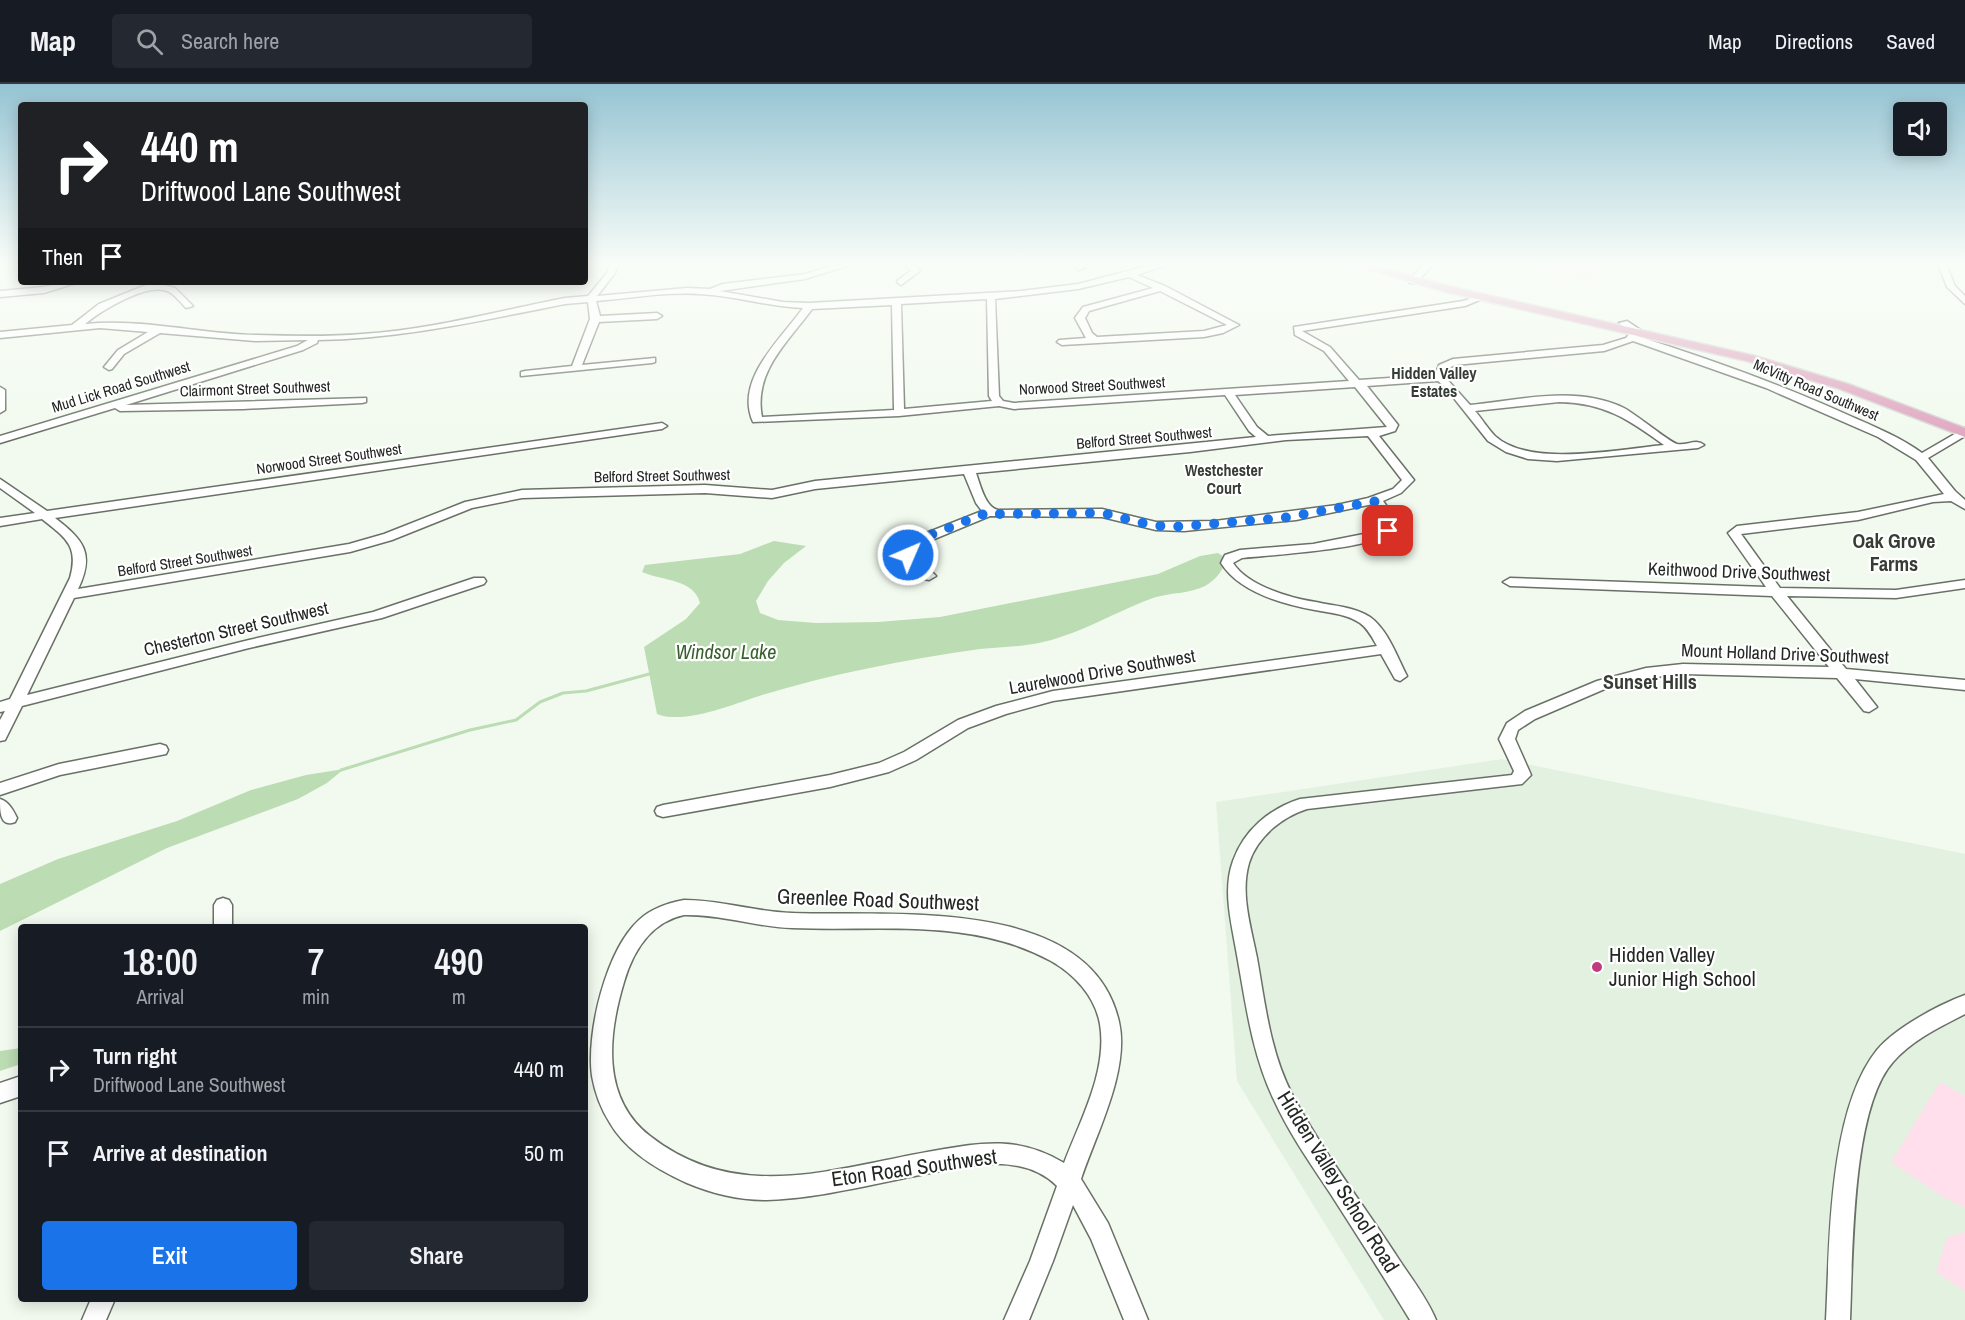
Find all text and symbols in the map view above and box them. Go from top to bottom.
search box [112,14,532,68]
text: Map [30,22,76,60]
icon: search [133,25,166,58]
text: Search here [181,26,279,56]
text: Map [1708,27,1742,56]
text: Directions [1775,27,1853,56]
text: Saved [1886,27,1935,56]
map controls [1893,102,1947,156]
button: sound [1893,102,1947,156]
text: 440 m [141,119,239,175]
icon: right [42,126,120,204]
text: Driftwood Lane Southwest [141,173,401,209]
icon: arrive [95,240,128,273]
text: Then [42,242,83,272]
street label: McVitty Road Southwest [1750,354,1883,426]
street label: Mud Lick Road Southwest [49,355,193,418]
district label: Hidden Valley Estates [1391,362,1477,402]
street label: Norwood Street Southwest [1018,371,1166,400]
street label: Clairmont Street Southwest [179,375,331,402]
street label: Belford Street Southwest [1075,421,1213,454]
street label: Norwood Street Southwest [255,438,403,479]
district label: Westchester Court [1185,459,1264,499]
street label: Belford Street Southwest [594,464,731,487]
pin [1362,505,1413,556]
icon: arrive [1371,514,1404,547]
position arrow [876,523,940,587]
district label: Oak Grove Farms [1853,527,1935,577]
street label: Belford Street Southwest [116,539,254,582]
street label: Keithwood Drive Southwest [1648,556,1830,587]
street label: Chesterton Street Southwest [141,595,331,662]
street label: Mount Holland Drive Southwest [1681,637,1889,670]
water label: Windsor Lake [676,638,776,665]
street label: Laurelwood Drive Southwest [1007,643,1197,700]
district label: Sunset Hills [1603,668,1697,695]
street label: Greenlee Road Southwest [777,881,980,918]
text: 18:00 [123,938,198,986]
text: 7 [308,938,324,986]
text: 490 [434,938,483,986]
place label: Hidden Valley Junior High School [1609,940,1755,993]
marker: Hidden Valley Junior High School [1590,960,1604,974]
text: Arrival [136,983,184,1010]
text: min [302,983,330,1010]
text: m [452,983,466,1010]
text: Turn right [93,1041,177,1071]
icon: right [42,1053,75,1086]
text: 440 m [514,1054,564,1084]
text: Driftwood Lane Southwest [93,1071,285,1098]
street label: Hidden Valley School Road [1271,1085,1406,1278]
icon: arrive [42,1137,75,1170]
text: Arrive at destination [93,1138,267,1168]
text: 50 m [524,1138,564,1168]
street label: Eton Road Southwest [829,1142,999,1193]
button: Exit [42,1221,297,1290]
button: Share [309,1221,564,1290]

